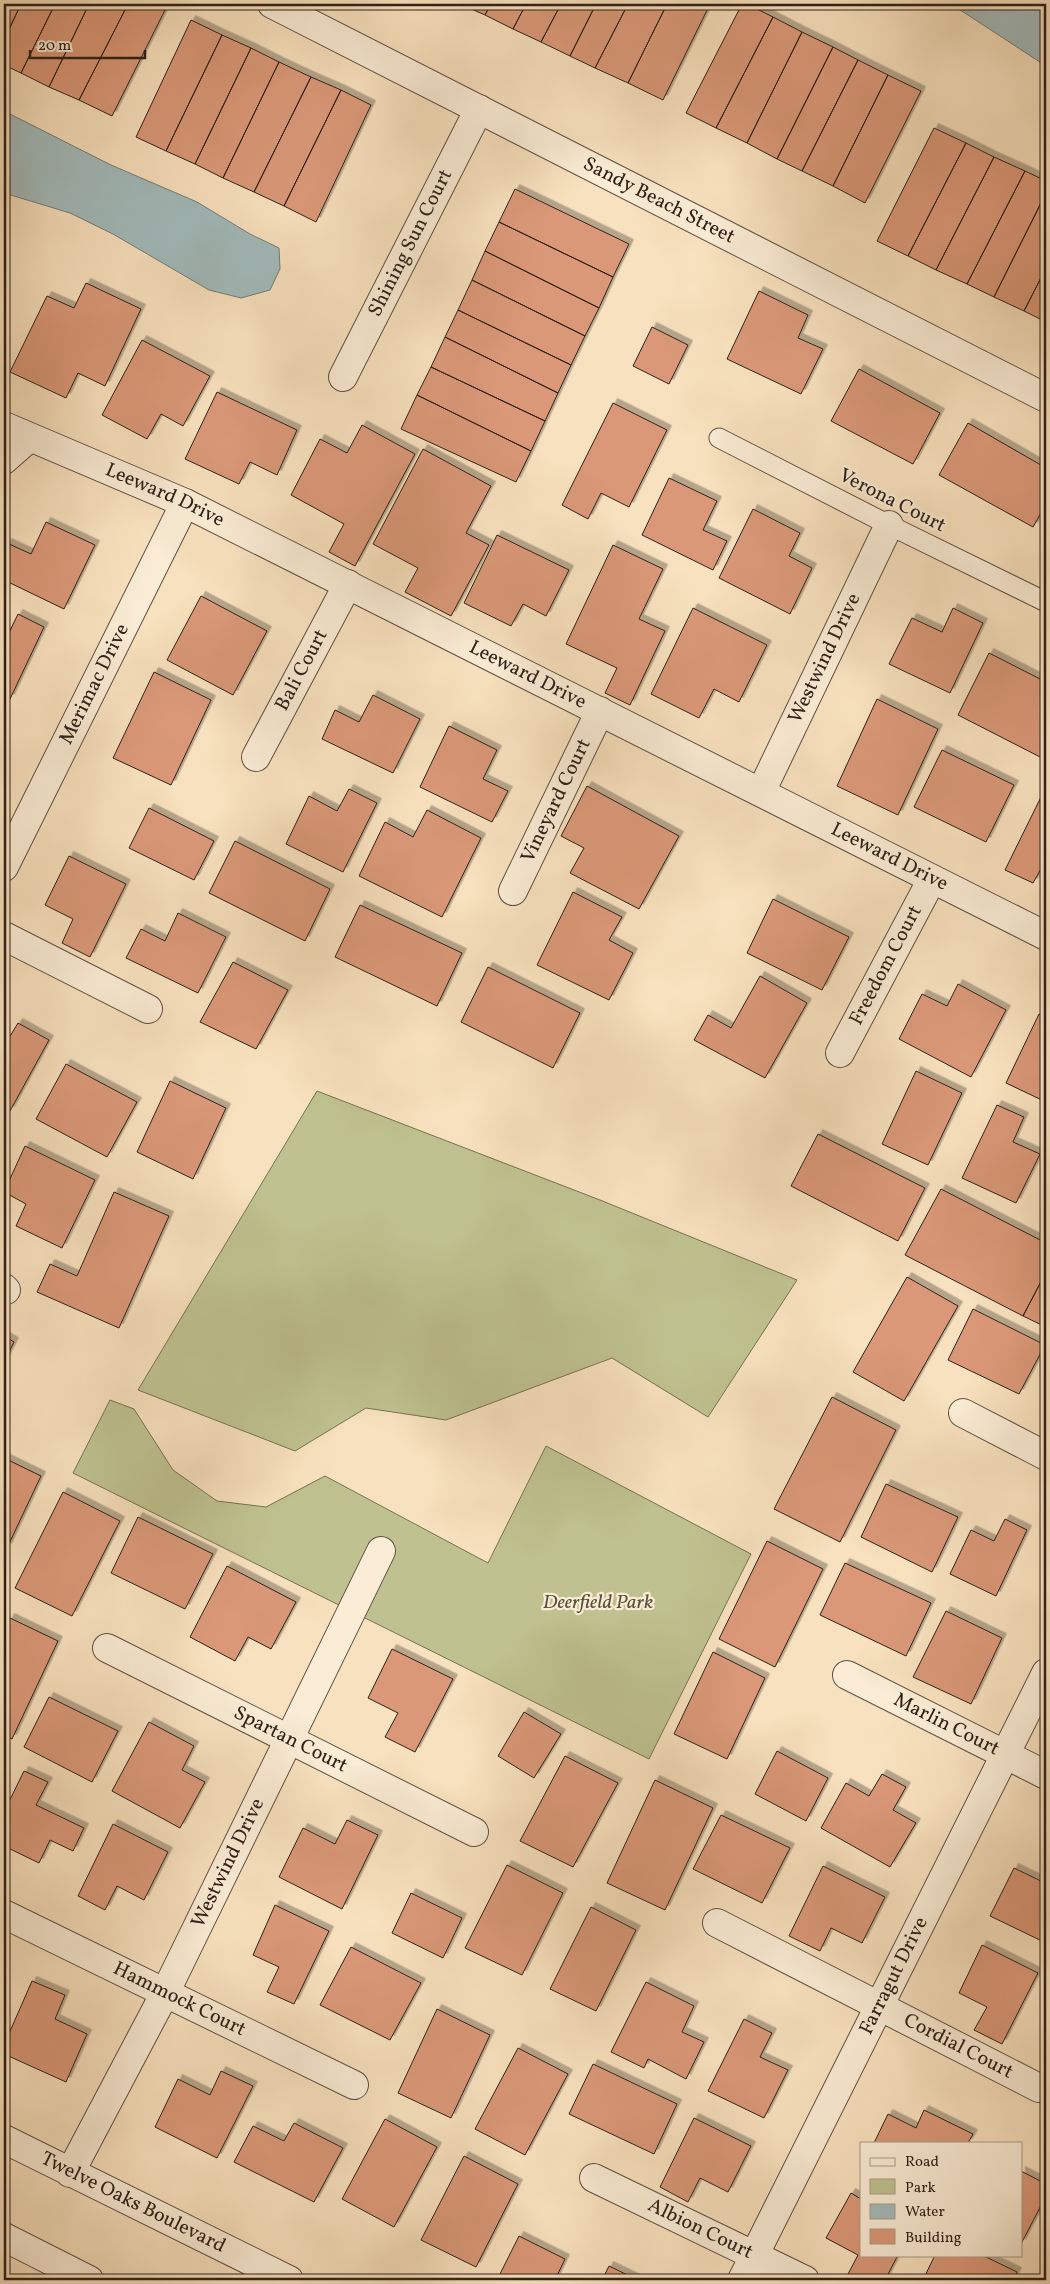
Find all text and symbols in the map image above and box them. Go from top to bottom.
scale bar [30,28,145,60]
text: 20 m [38,36,71,57]
street label: Sandy Beach Street [578,150,740,251]
street label: Shining Sun Court [362,165,460,322]
street label: Leeward Drive [101,457,229,535]
street label: Verona Court [834,462,950,540]
street label: Westwind Drive [782,589,868,728]
street label: Merimac Drive [53,619,137,750]
street label: Bali Court [269,625,335,716]
street label: Leeward Drive [464,634,591,716]
street label: Vineyard Court [515,734,598,868]
street label: Leeward Drive [826,816,953,898]
street label: Freedom Court [843,901,930,1030]
park label: Deerfield Park [543,1589,653,1617]
street label: Marlin Court [888,1686,1004,1763]
street label: Spartan Court [228,1700,352,1780]
street label: Westwind Drive [185,1794,272,1933]
street label: Farragut Drive [853,1912,936,2040]
street label: Hammock Court [108,1955,250,2044]
street label: Cordial Court [899,2007,1018,2086]
legend [860,2142,1022,2256]
street label: Twelve Oaks Boulevard [36,2145,230,2260]
text: Road [905,2152,939,2173]
text: Park [905,2178,936,2199]
street label: Albion Court [643,2192,758,2267]
text: Water [905,2202,945,2223]
text: Building [905,2228,962,2249]

